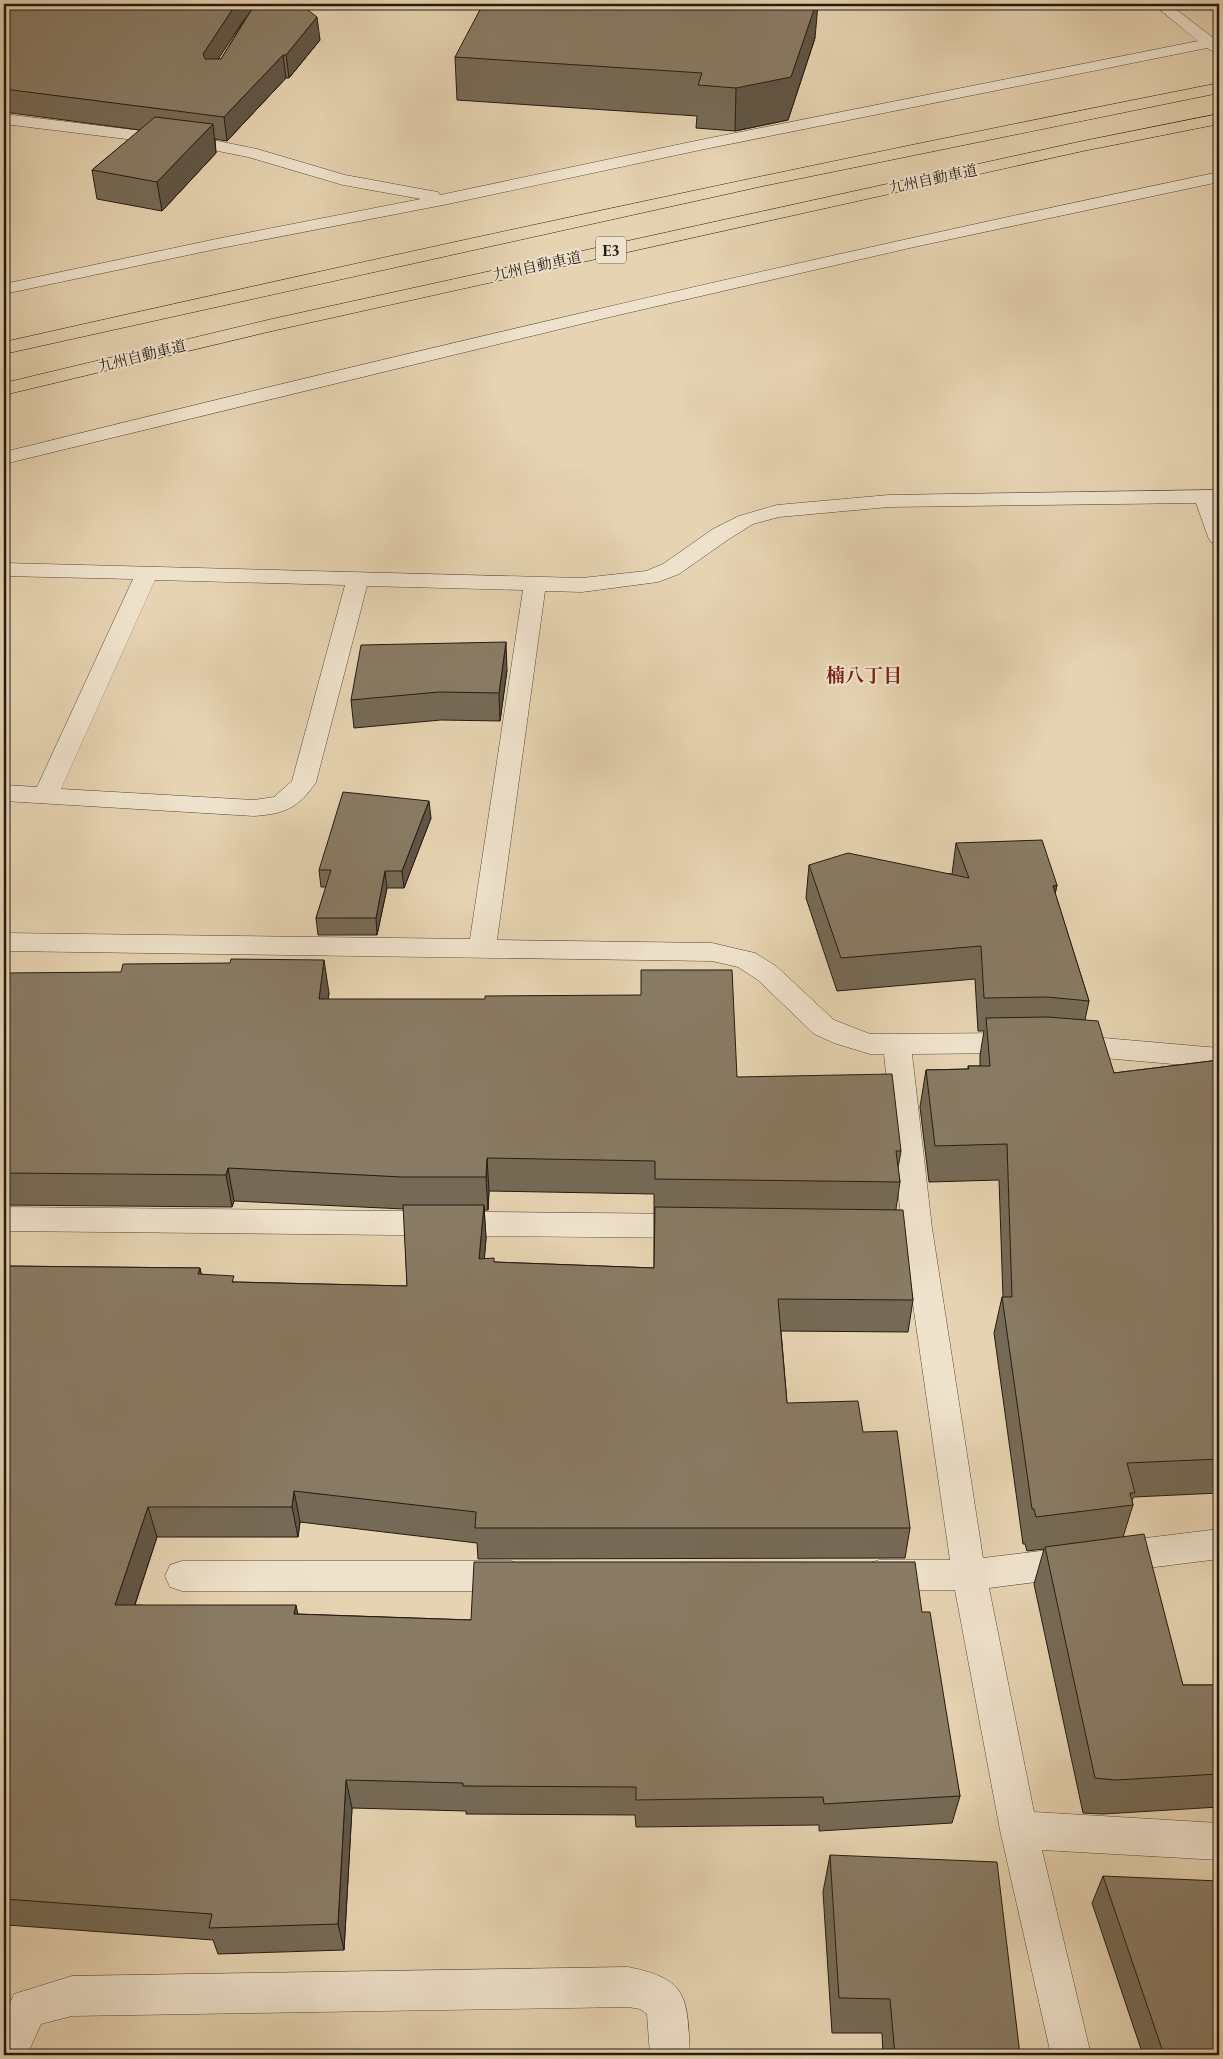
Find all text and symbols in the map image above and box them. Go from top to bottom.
street label: 九州自動車道 [887,160,979,197]
road number: E3 [596,236,626,264]
street label: 九州自動車道 [491,247,583,284]
street label: 九州自動車道 [96,335,188,376]
district label: 楠八丁目 [826,663,902,688]

